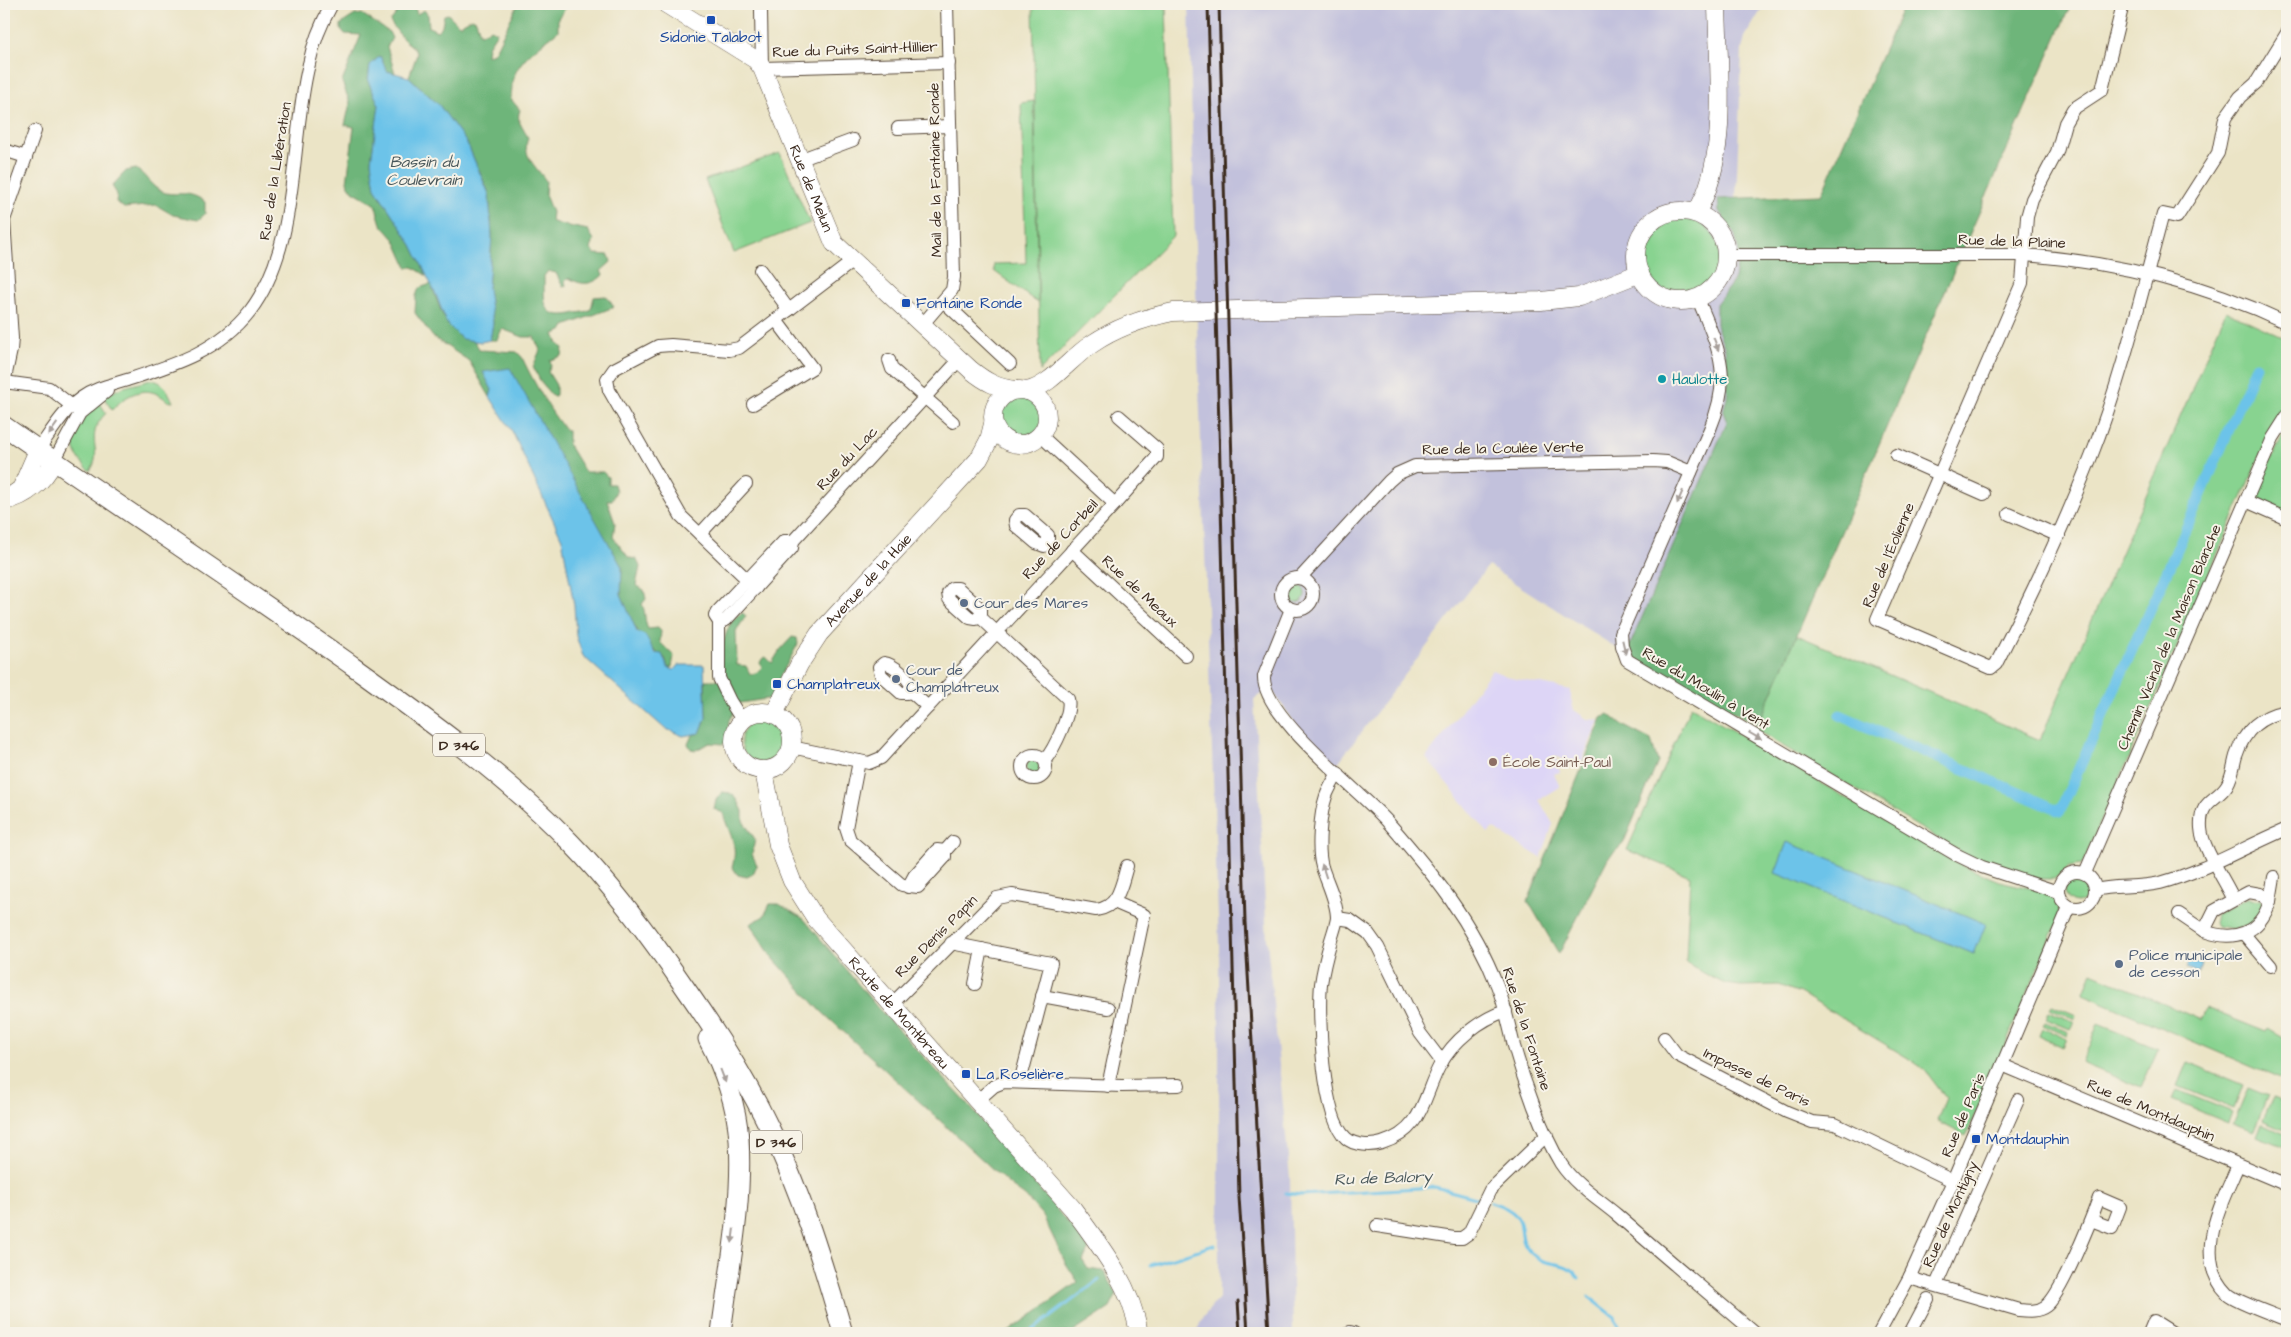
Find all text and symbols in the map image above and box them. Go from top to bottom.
marker: Sidonie Talabot [705,14,717,26]
place label: Sidonie Talabot [660,27,762,48]
street label: Rue du Puits Saint-Hillier [772,36,938,63]
street label: Mail de la Fontaine Ronde [923,82,948,258]
street label: Rue de la Libération [254,100,297,242]
street label: Rue de Melun [784,142,838,236]
water label: Bassin du Coulevrain [386,151,464,191]
street label: Rue de la Plaine [1958,229,2066,254]
place label: Fontaine Ronde [916,293,1022,314]
marker: Fontaine Ronde [900,297,912,309]
one-way arrow [1712,337,1720,352]
place label: Haulotte [1672,369,1727,390]
marker: Haulotte [1656,373,1668,385]
street label: Rue du Lac [812,421,883,495]
one-way arrow [48,422,58,435]
street label: Rue de la Coulée Verte [1422,437,1584,460]
one-way arrow [1676,490,1684,504]
street label: Rue de Corbeil [1018,495,1103,584]
street label: Rue de l'Éolienne [1857,499,1920,611]
street label: Chemin Vicinal de la Maison Blanche [2112,521,2227,753]
street label: Avenue de la Haie [821,529,917,632]
street label: Rue de Meaux [1097,551,1183,633]
place label: Cour des Mares [974,593,1089,614]
marker: Cour des Mares [958,597,970,609]
one-way arrow [1620,640,1628,655]
street label: Rue du Moulin à Vent [1638,642,1773,735]
place label: Cour de Champlatreux [906,660,1000,698]
marker: Cour de Champlatreux [890,673,902,685]
place label: Champlatreux [787,674,881,695]
marker: Champlatreux [771,678,783,690]
one-way arrow [1749,732,1762,741]
road number: D 346 [433,734,485,756]
place label: École Saint-Paul [1503,752,1611,773]
marker: École Saint-Paul [1487,756,1499,768]
one-way arrow [1319,864,1327,879]
street label: Rue Denis Papin [890,890,983,982]
place label: Police municipale de cesson [2129,945,2243,983]
street label: Route de Montbreau [843,952,954,1074]
marker: Police municipale de cesson [2113,958,2125,970]
street label: Rue de la Fontaine [1497,965,1556,1093]
street label: Impasse de Paris [1700,1043,1814,1113]
place label: La Roselière [976,1064,1064,1085]
marker: La Roselière [960,1068,972,1080]
one-way arrow [720,1069,728,1083]
street label: Rue de Paris [1936,1069,1991,1161]
street label: Rue de Montdauphin [2084,1074,2218,1147]
place label: Montdauphin [1986,1129,2069,1150]
road number: D 346 [750,1130,802,1154]
marker: Montdauphin [1970,1133,1982,1145]
street label: Rue de Montigny [1918,1158,1984,1271]
water label: Ru de Balory [1334,1165,1435,1192]
one-way arrow [729,1228,737,1244]

